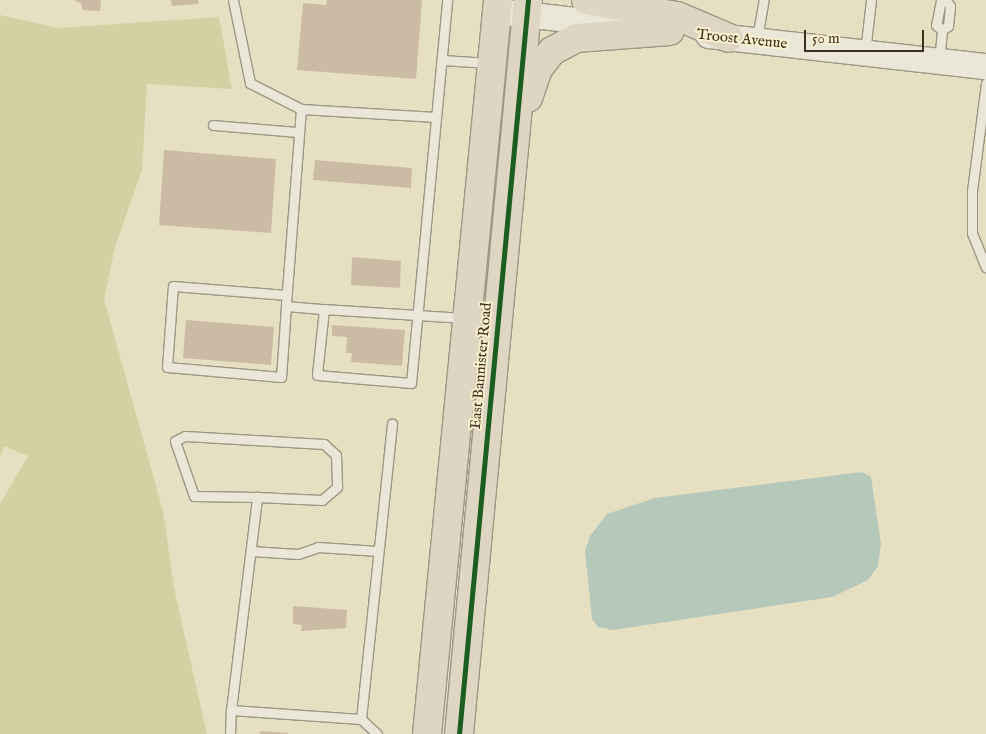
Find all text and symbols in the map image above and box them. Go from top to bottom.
scale bar [806,20,926,52]
street label: Troost Avenue [696,25,788,53]
text: 50 m [812,29,840,48]
street label: East Bannister Road [467,302,495,430]

